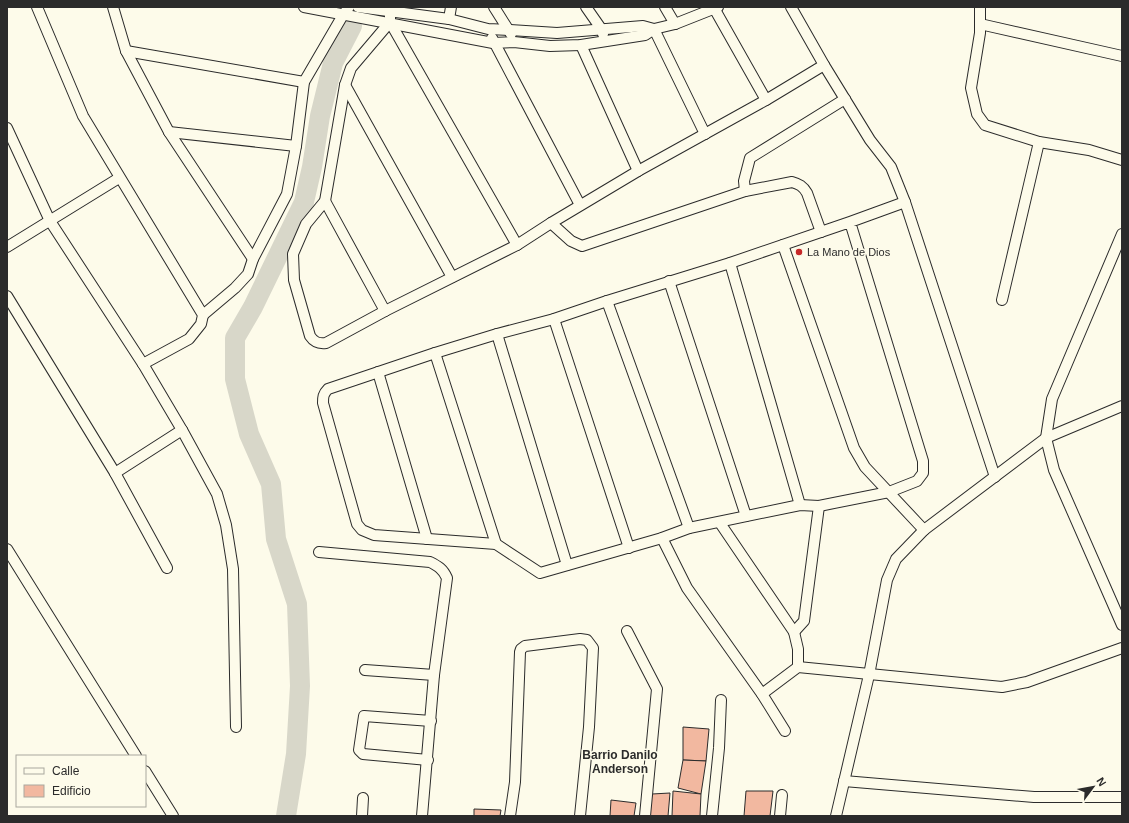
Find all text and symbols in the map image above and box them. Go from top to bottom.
place label: La Mano de Dios [807,246,891,258]
marker: La Mano de Dios [794,247,804,257]
district label: Barrio Danilo Anderson [582,748,658,776]
legend [16,755,146,807]
text: Calle [52,764,80,778]
north arrow [1073,767,1113,807]
text: N [1094,775,1109,788]
text: Edificio [52,784,91,798]

